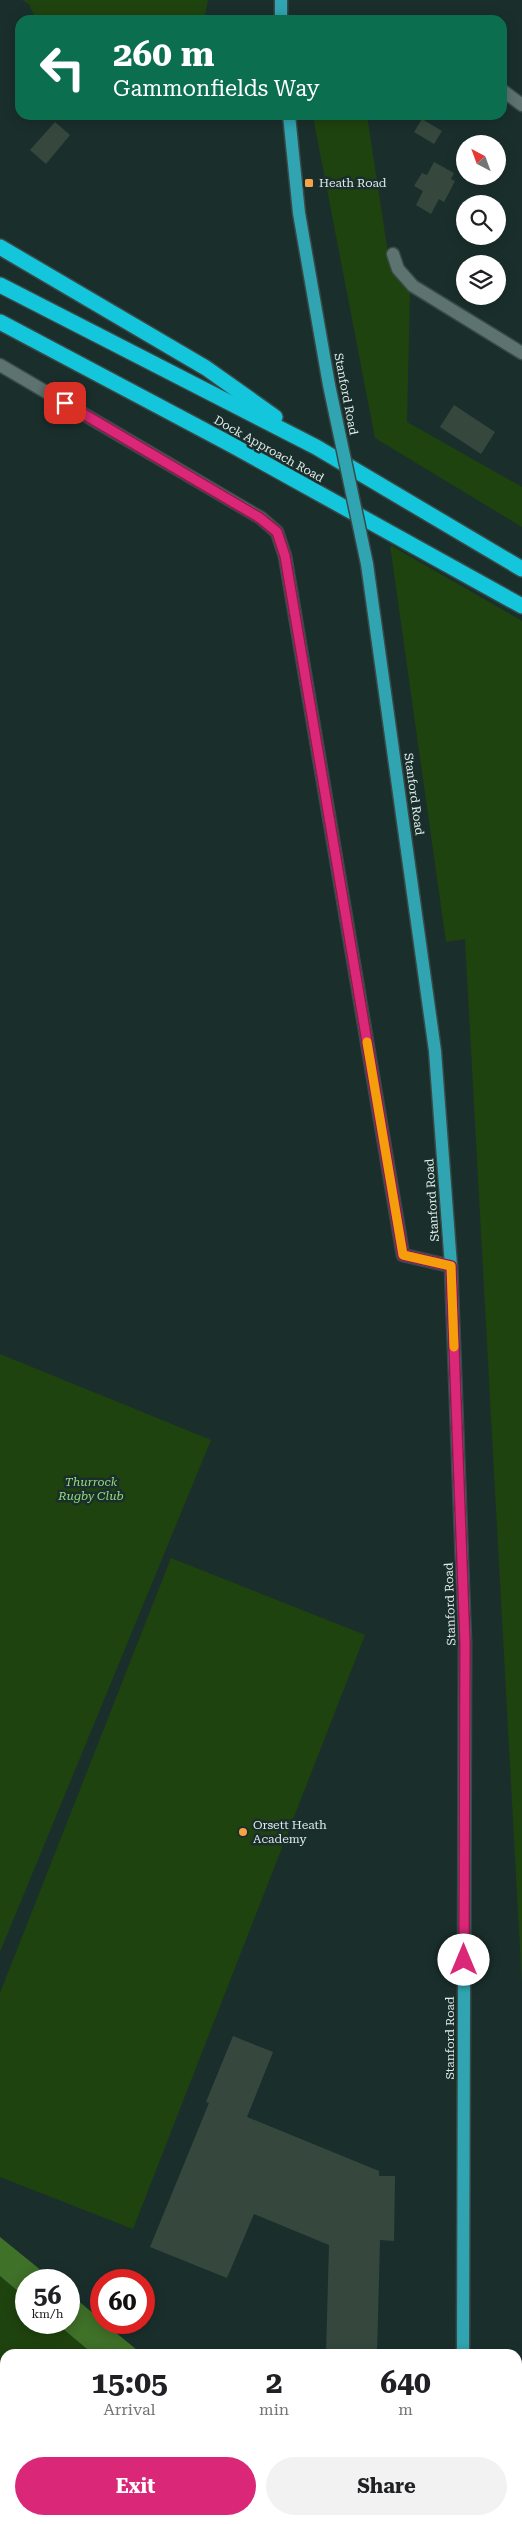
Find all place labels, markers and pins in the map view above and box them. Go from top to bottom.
place label: Heath Road [319,176,387,190]
marker: Heath Road [303,177,315,189]
pin [44,382,86,424]
place label: Orsett Heath Academy [253,1818,327,1846]
marker: Orsett Heath Academy [237,1826,249,1838]

